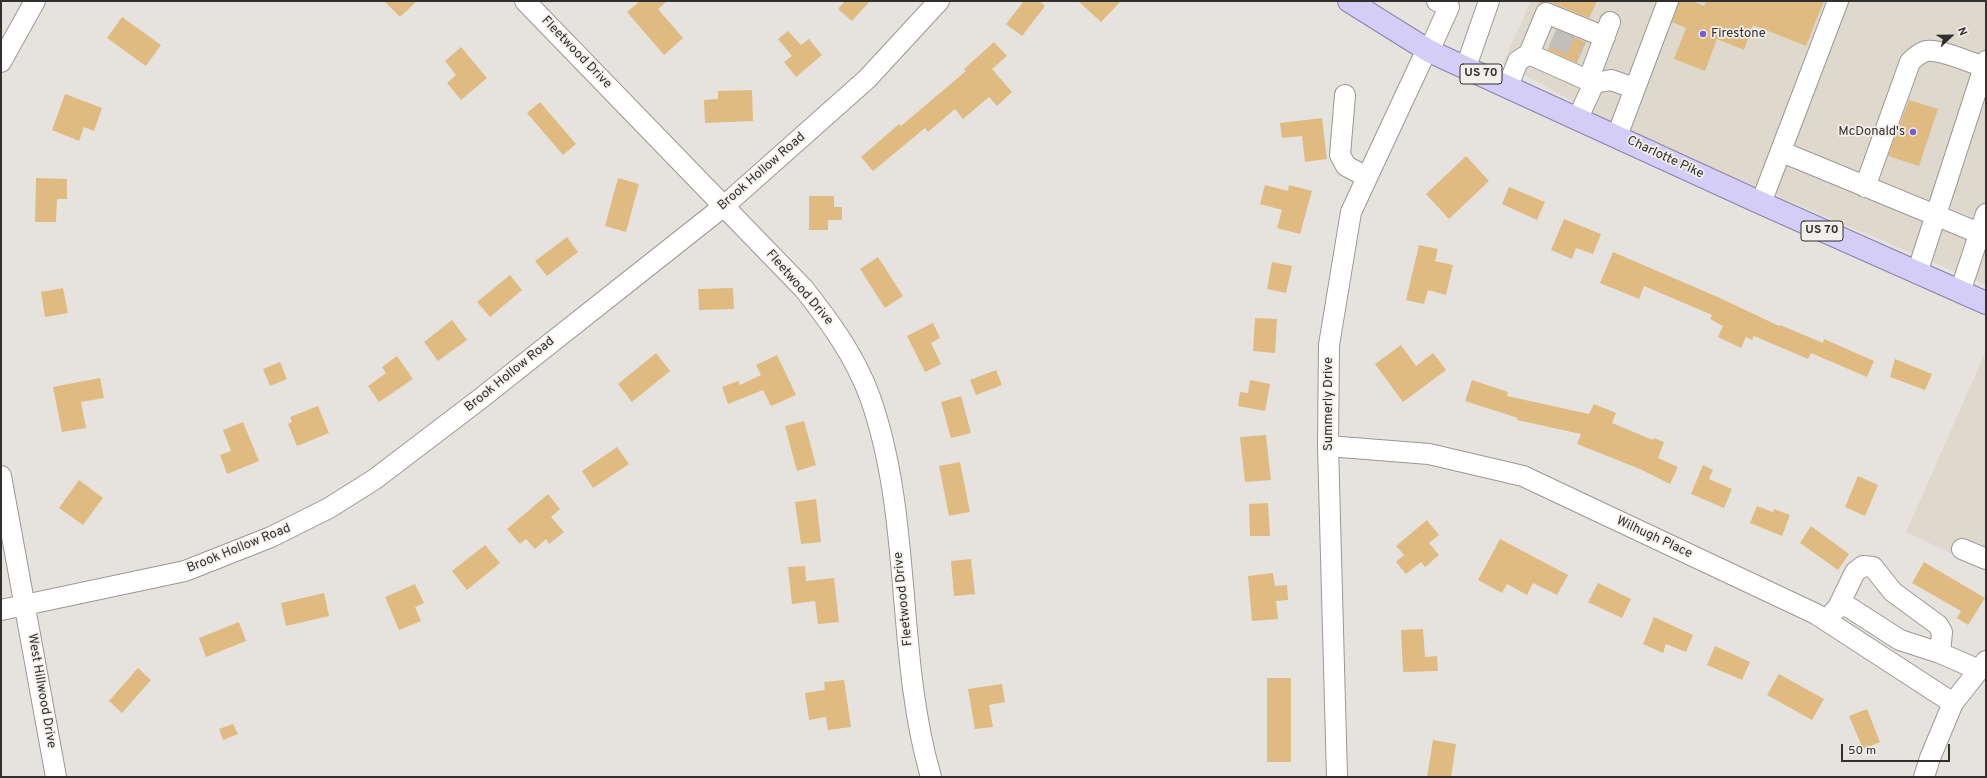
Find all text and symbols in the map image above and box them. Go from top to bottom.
street label: Fleetwood Drive [537,14,615,92]
north arrow [1931,16,1971,56]
text: N [1954,25,1970,38]
place label: Firestone [1711,26,1766,42]
marker: Firestone [1698,29,1708,39]
road number: US 70 [1460,64,1502,84]
place label: McDonald's [1838,124,1905,140]
marker: McDonald's [1908,127,1918,137]
street label: Brook Hollow Road [715,130,809,214]
street label: Charlotte Pike [1624,133,1706,183]
road number: US 70 [1801,221,1843,241]
street label: Fleetwood Drive [762,247,836,329]
street label: Brook Hollow Road [462,334,558,416]
street label: Summerly Drive [1321,357,1337,451]
street label: Wilhugh Place [1613,514,1695,562]
street label: Brook Hollow Road [185,521,293,577]
street label: Fleetwood Drive [891,551,917,647]
street label: West Hillwood Drive [23,633,59,749]
scale bar [1843,736,1952,762]
text: 50 m [1848,743,1876,759]

